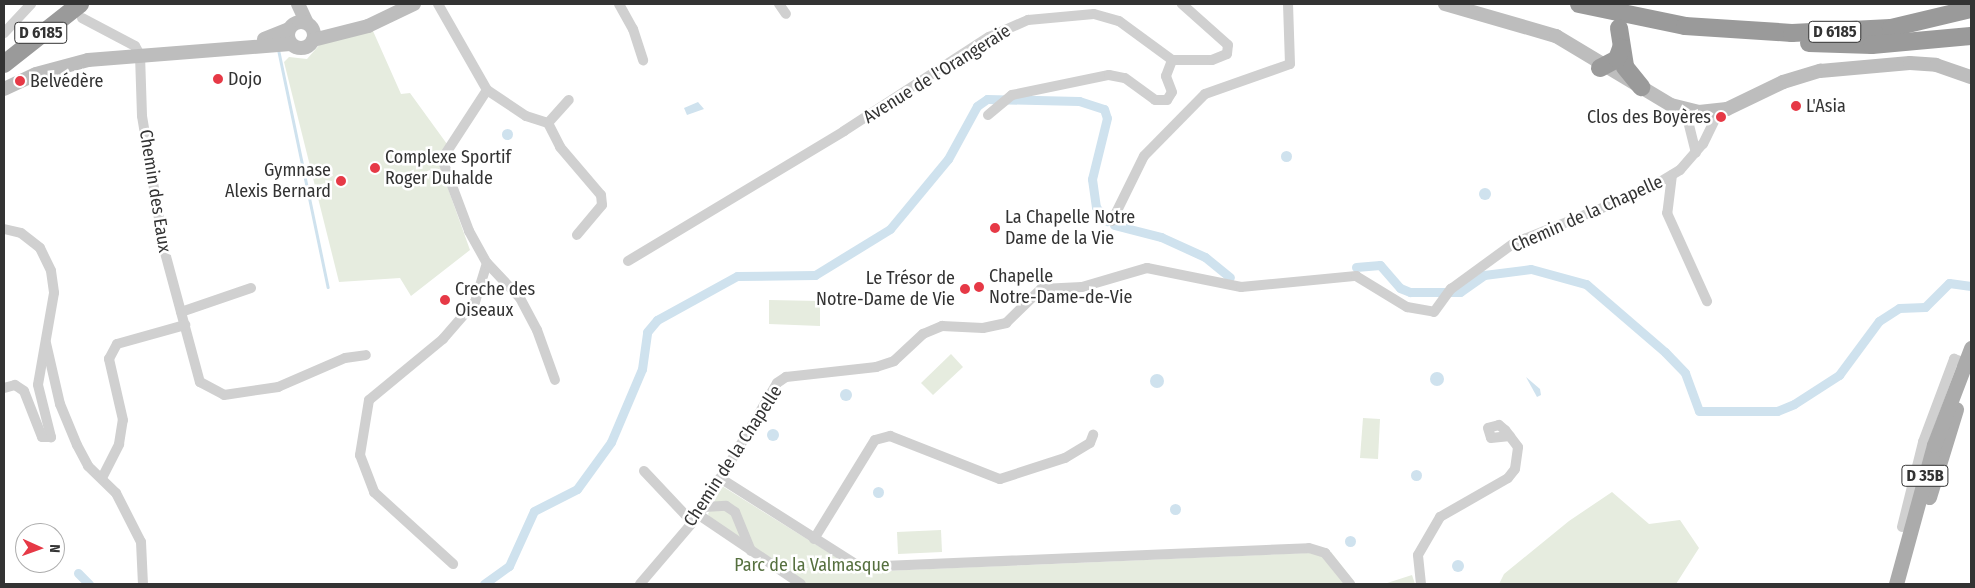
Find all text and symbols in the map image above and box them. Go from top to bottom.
road number: D 6185 [1808,18,1862,46]
road number: D 6185 [13,19,68,46]
street label: Avenue de l'Orangeraie [859,20,1015,128]
place label: Dojo [228,68,262,90]
place label: Belvédère [30,70,103,92]
marker: Dojo [212,73,224,85]
marker: Belvédère [14,75,26,87]
place label: L'Asia [1806,95,1846,117]
marker: L'Asia [1790,100,1802,112]
place label: Clos des Boyères [1587,106,1711,128]
marker: Clos des Boyères [1715,111,1727,123]
street label: Chemin des Eaux [135,128,175,254]
place label: Complexe Sportif Roger Duhalde [385,147,511,190]
place label: Gymnase Alexis Bernard [225,160,331,202]
marker: Complexe Sportif Roger Duhalde [369,162,381,174]
street label: Chemin de la Chapelle [1508,171,1666,257]
marker: Gymnase Alexis Bernard [335,175,347,187]
place label: La Chapelle Notre Dame de la Vie [1005,207,1135,250]
marker: La Chapelle Notre Dame de la Vie [989,222,1001,234]
place label: Chapelle Notre-Dame-de-Vie [989,266,1132,308]
place label: Le Trésor de Notre-Dame de Vie [816,268,955,310]
place label: Creche des Oiseaux [455,279,535,322]
marker: Chapelle Notre-Dame-de-Vie [973,281,985,293]
marker: Le Trésor de Notre-Dame de Vie [959,283,971,295]
marker: Creche des Oiseaux [439,294,451,306]
street label: Chemin de la Chapelle [679,381,787,531]
road number: D 35B [1901,462,1949,490]
north arrow [15,523,65,573]
text: N [46,544,63,553]
park label: Parc de la Valmasque [734,554,890,576]

